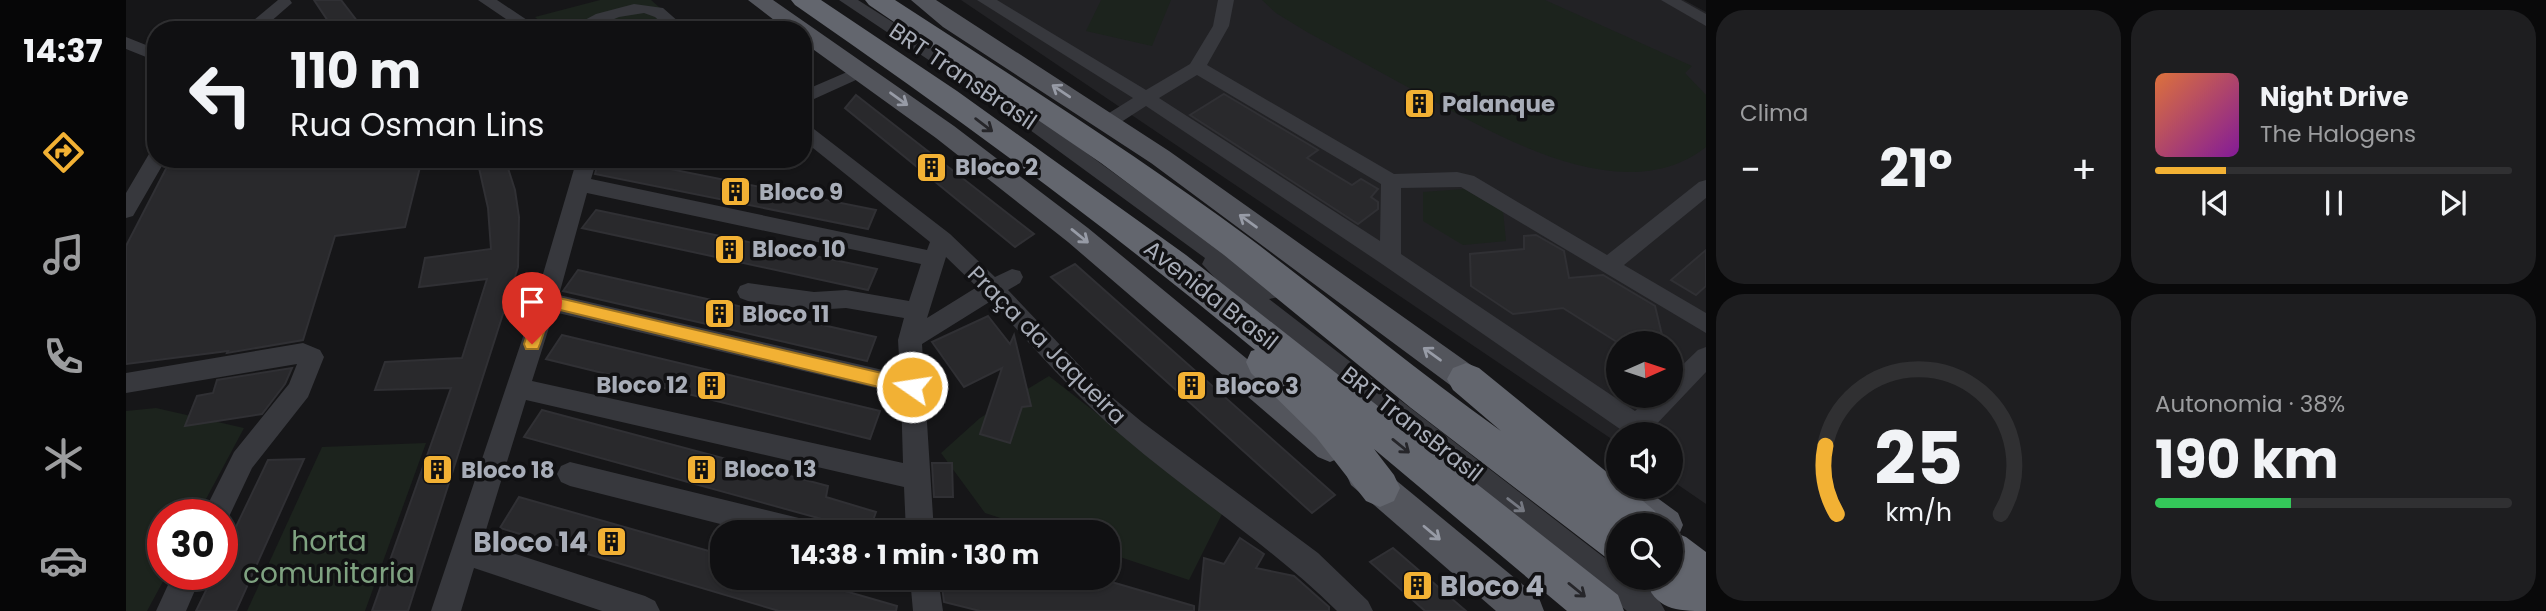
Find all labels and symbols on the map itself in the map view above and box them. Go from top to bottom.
street label: BRT TransBrasil [883,15,1043,137]
one-way arrow [1052,84,1071,99]
building icon: Palanque [1402,87,1436,121]
place label: Palanque [1442,88,1555,120]
one-way arrow [889,92,908,106]
one-way arrow [974,117,993,132]
building icon: Bloco 2 [915,150,949,184]
place label: Bloco 2 [955,151,1038,183]
building icon: Bloco 9 [719,175,753,209]
place label: Bloco 9 [759,176,843,208]
one-way arrow [1239,214,1258,228]
one-way arrow [1070,229,1088,244]
building icon: Bloco 10 [712,232,746,266]
place label: Bloco 10 [752,233,846,265]
street label: Avenida Brasil [1137,233,1285,357]
street label: Praça da Jaqueira [961,259,1133,431]
pin [502,272,562,344]
building icon: Bloco 11 [702,297,736,331]
place label: Bloco 11 [742,298,829,330]
north arrow [1606,331,1684,408]
one-way arrow [1423,347,1442,362]
position arrow [875,350,949,424]
street label: BRT TransBrasil [1335,359,1489,489]
building icon: Bloco 12 [694,368,728,402]
place label: Bloco 12 [596,369,688,401]
building icon: Bloco 3 [1175,369,1209,403]
place label: Bloco 3 [1215,370,1299,402]
one-way arrow [1391,438,1409,454]
building icon: Bloco 13 [684,452,718,486]
building icon: Bloco 18 [421,453,455,487]
place label: Bloco 13 [724,453,817,485]
place label: Bloco 18 [461,454,555,486]
one-way arrow [1506,498,1524,513]
speed limit sign: 30 [147,499,238,590]
park label: horta comunitaria [243,522,415,593]
place label: Bloco 14 [473,523,588,562]
building icon: Bloco 14 [594,525,628,559]
one-way arrow [1423,525,1441,541]
place label: Bloco 4 [1440,567,1544,606]
building icon: Bloco 4 [1400,569,1434,603]
one-way arrow [1567,583,1585,598]

